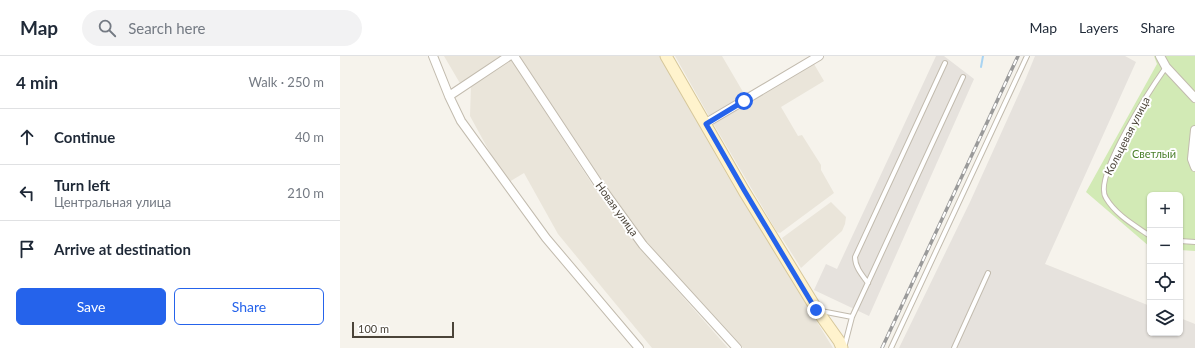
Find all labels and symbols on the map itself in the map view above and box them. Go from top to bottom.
route start [735,92,753,110]
street label: Кольцевая улица [1101,94,1152,177]
park label: Светлый [1132,147,1176,160]
street label: Новая улица [593,179,641,238]
route end [807,301,825,319]
scale bar [352,320,454,339]

